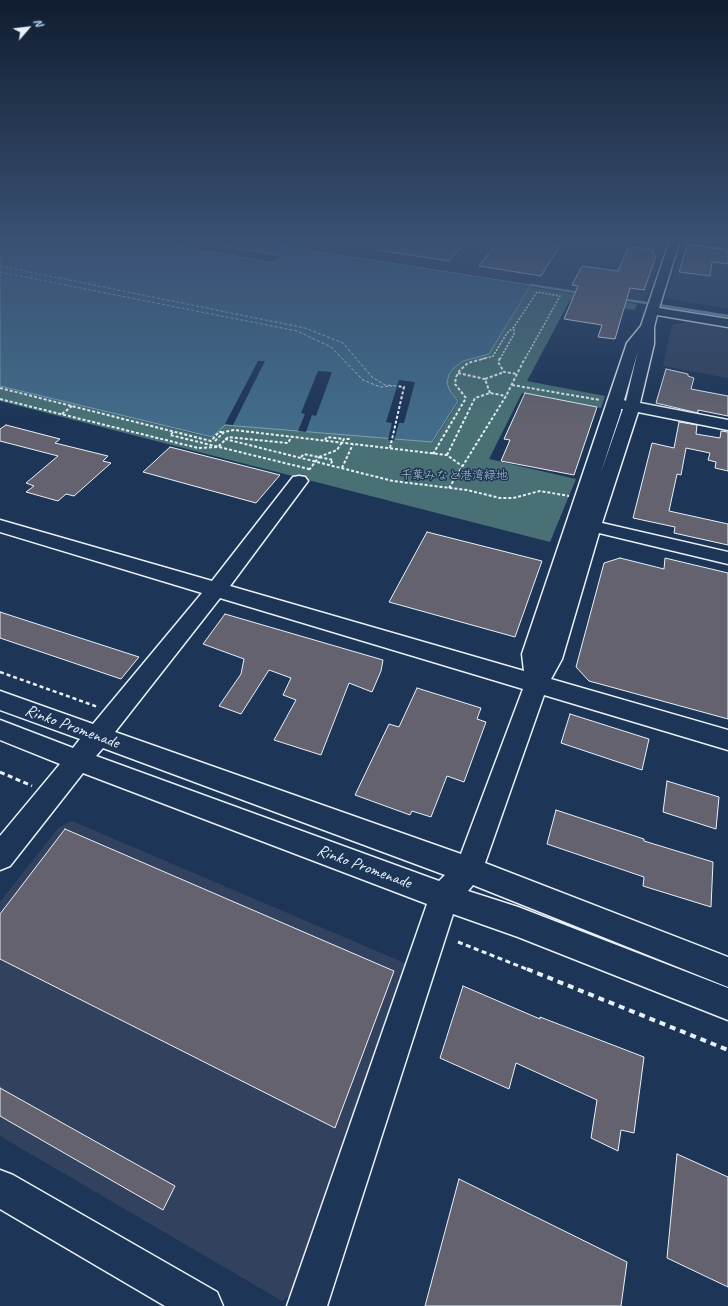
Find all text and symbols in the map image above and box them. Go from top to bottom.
north arrow [8,8,48,48]
text: N [31,16,46,29]
park label: 千葉みなと港湾緑地 [400,469,508,483]
street label: Rinko Promenade [22,700,122,754]
street label: Rinko Promenade [314,840,414,894]

